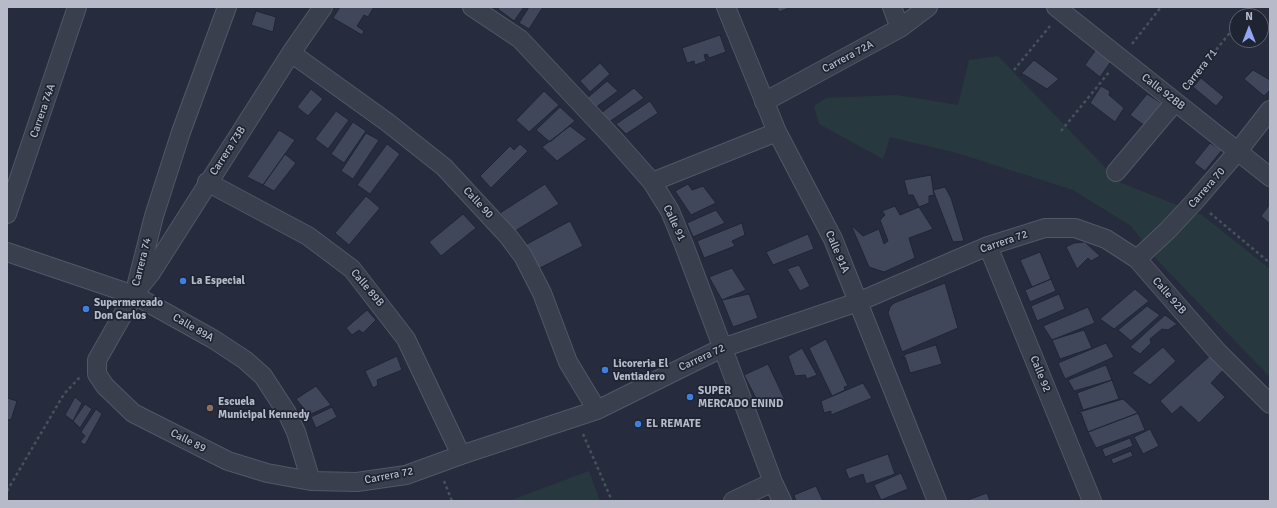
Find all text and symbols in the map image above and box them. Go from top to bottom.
north arrow [1229,8,1269,48]
text: N [1245,10,1253,23]
street label: Carrera 72A [820,38,876,76]
street label: Carrera 71 [1180,46,1220,94]
street label: Calle 92BB [1139,71,1187,113]
street label: Carrera 74A [28,82,58,140]
street label: Carrera 73B [207,124,249,178]
street label: Carrera 70 [1186,165,1228,211]
street label: Calle 90 [460,185,496,221]
street label: Calle 91 [660,203,688,243]
street label: Carrera 72 [979,228,1029,256]
street label: Calle 91A [822,229,852,275]
street label: Carrera 74 [130,236,154,288]
street label: Calle 89B [348,267,386,309]
place label: La Especial [191,274,245,288]
street label: Calle 92B [1149,275,1189,317]
marker: La Especial [178,276,188,286]
place label: Supermercado Don Carlos [94,296,163,322]
marker: Supermercado Don Carlos [81,304,91,314]
street label: Calle 89A [170,311,216,345]
street label: Carrera 72 [677,342,727,374]
street label: Calle 92 [1027,354,1053,394]
place label: Licoreria El Ventiadero [613,357,668,383]
marker: Licoreria El Ventiadero [600,365,610,375]
place label: SUPER MERCADO ENIND [698,384,783,410]
marker: SUPER MERCADO ENIND [685,392,695,402]
place label: Escuela Municipal Kennedy [218,395,310,421]
marker: Escuela Municipal Kennedy [205,403,215,413]
place label: EL REMATE [646,417,701,431]
marker: EL REMATE [633,419,643,429]
street label: Calle 89 [168,426,208,456]
street label: Carrera 72 [364,465,414,487]

